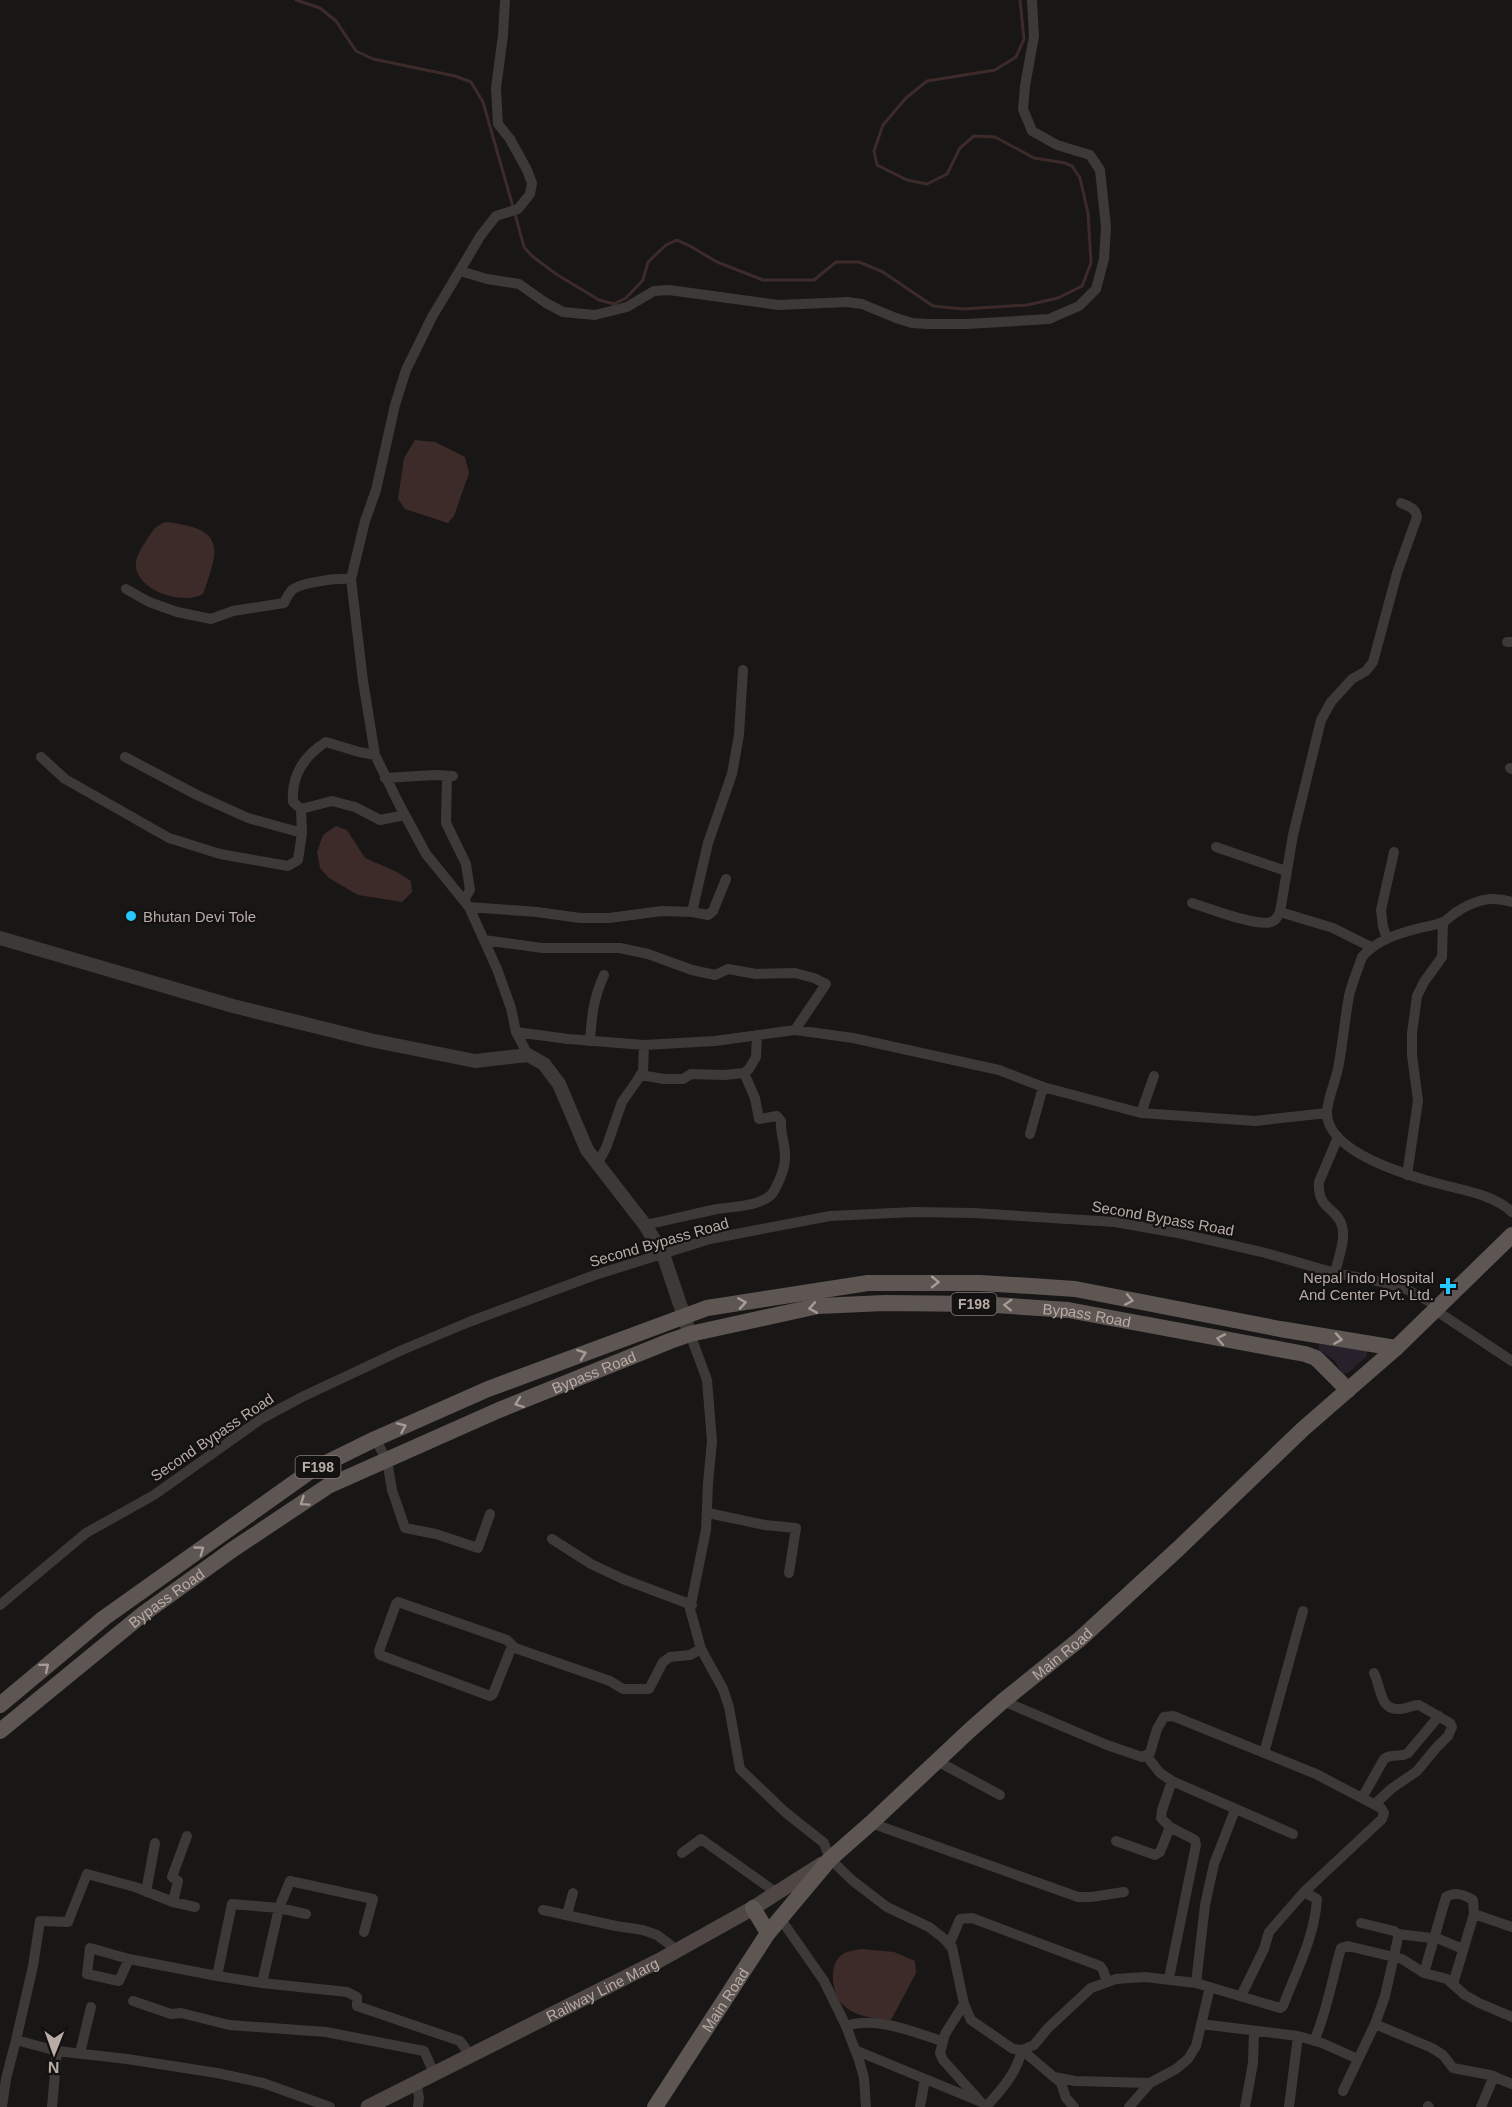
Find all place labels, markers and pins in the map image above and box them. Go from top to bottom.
place label: Bhutan Devi Tole [143,908,256,925]
marker: Bhutan Devi Tole [124,909,138,923]
place label: Nepal Indo Hospital And Center Pvt. Ltd. [1299,1269,1434,1303]
marker: Nepal Indo Hospital And Center Pvt. Ltd. [1439,1277,1457,1295]

